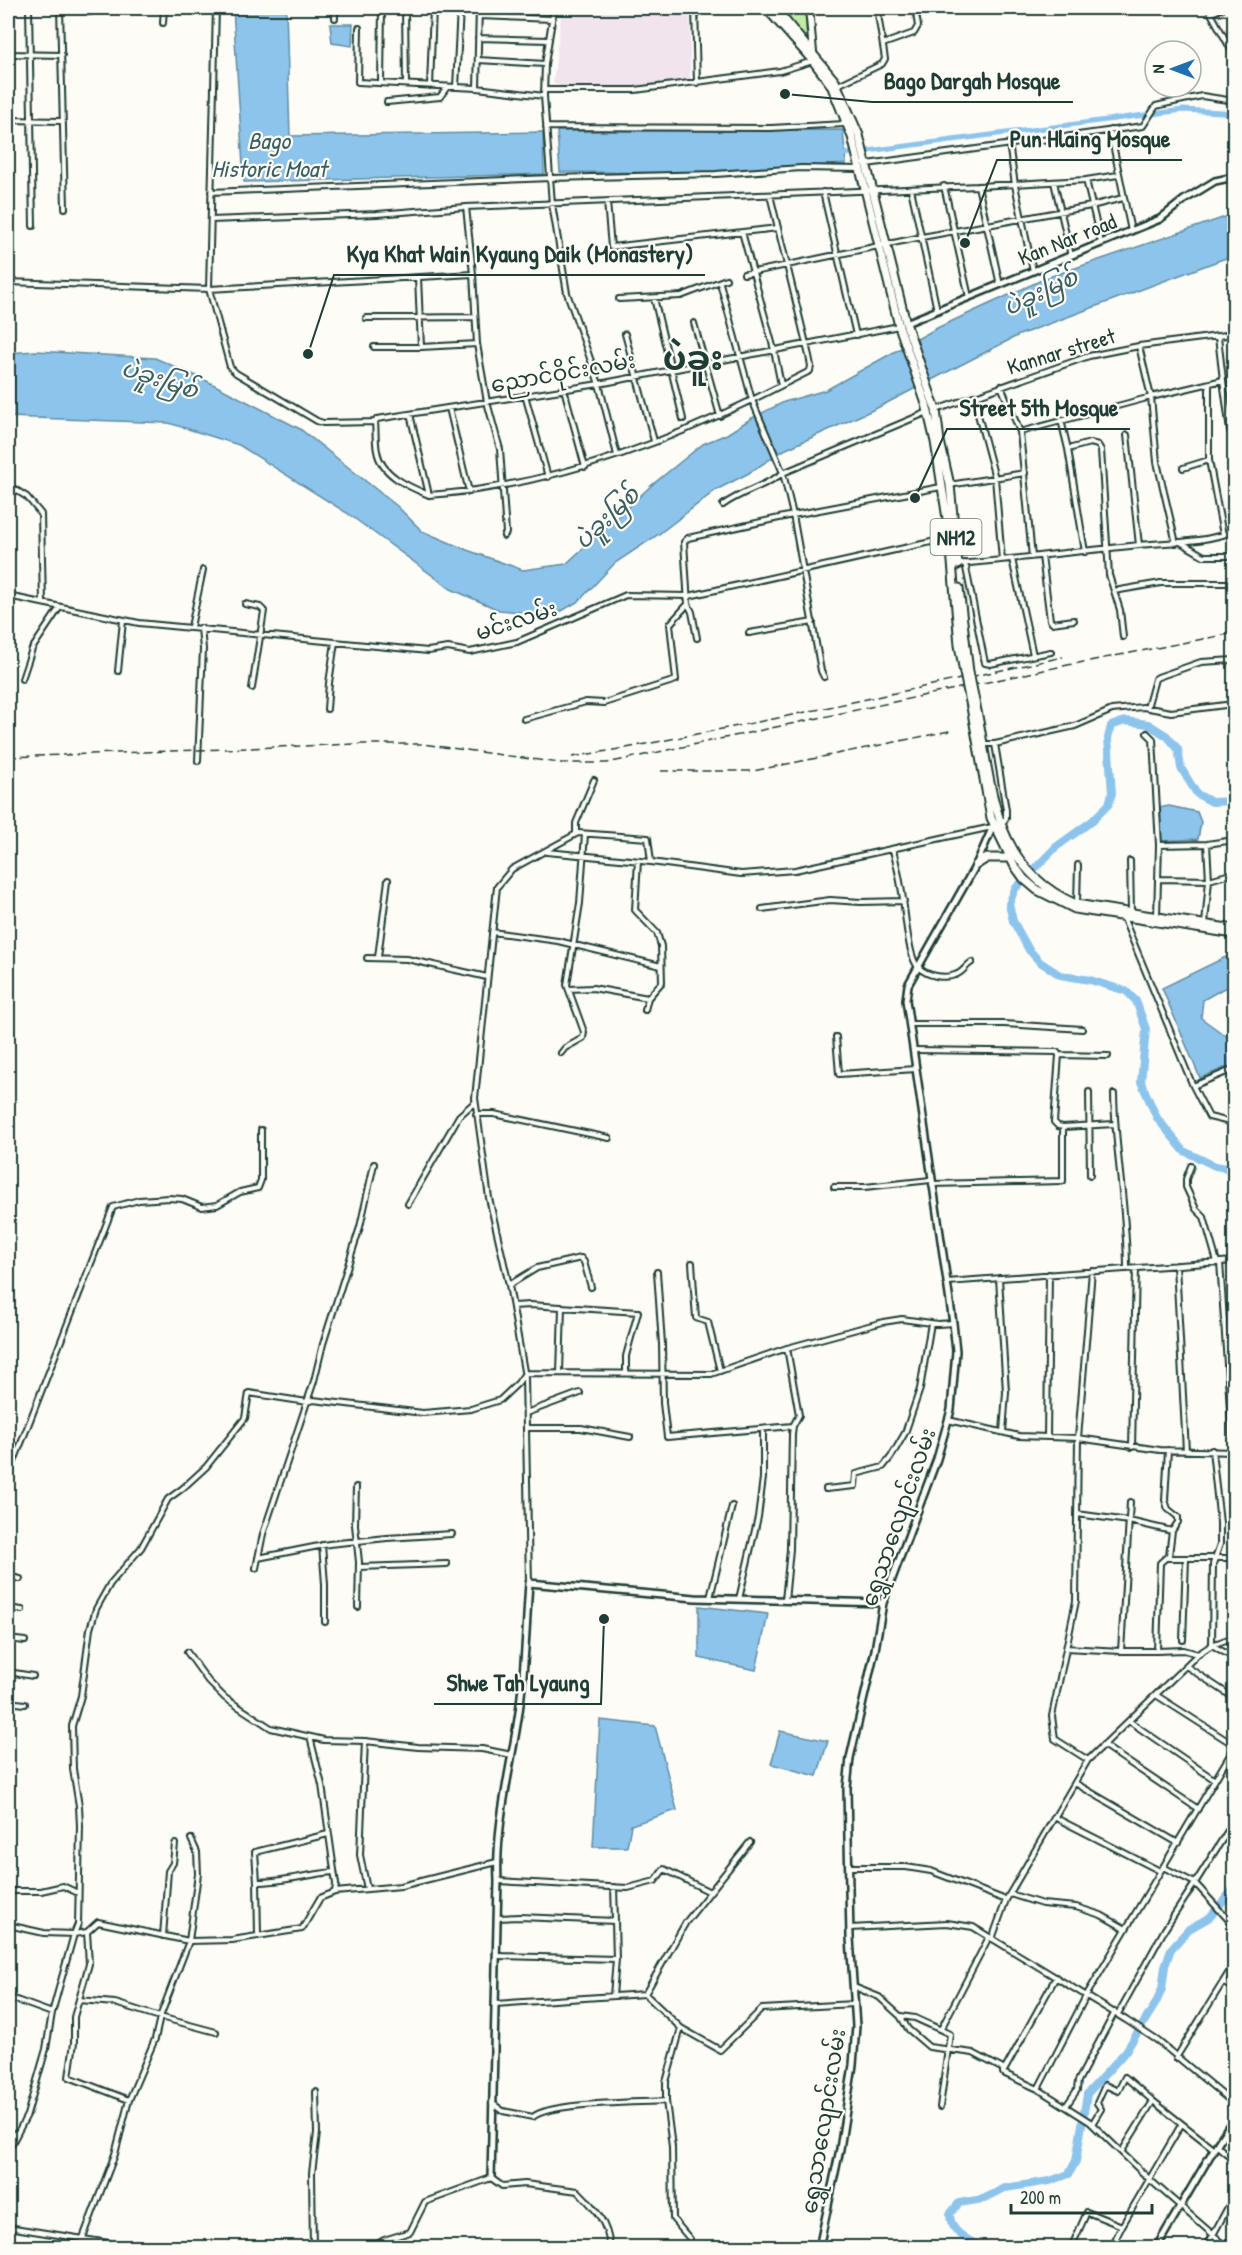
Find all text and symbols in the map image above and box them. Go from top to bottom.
north arrow [1143,39,1203,99]
callout: Bago Dargah Mosque [872,60,1073,102]
text: Bago Dargah Mosque [884,64,1061,97]
text: N [1147,64,1169,73]
callout: Pun Hlaing Mosque [997,118,1182,160]
text: Pun Hlaing Mosque [1010,122,1171,155]
water label: Bago Historic Moat [212,124,330,184]
street label: Kan Nar road [1013,206,1121,272]
callout: Kya Khat Wain Kyaung Daik (Monastery) [334,233,705,275]
text: Kya Khat Wain Kyaung Daik (Monastery) [346,237,694,270]
water label: ပဲခူးမြစ် [998,259,1086,327]
street label: Kannar street [1003,320,1119,382]
district label: ပဲခူး [663,335,723,386]
street label: ညောင်ဝိုင်းလမ်း [488,345,638,402]
water label: ပဲခူးမြစ် [116,351,204,411]
callout: Street 5th Mosque [947,387,1130,429]
text: Street 5th Mosque [960,391,1119,424]
water label: ပဲခူးမြစ် [566,478,650,559]
road number: NH12 [930,519,982,555]
street label: မင်းလမ်း [471,593,561,647]
street label: ရွှေသာလျောင်းလမ်း [853,1424,946,1611]
callout: Shwe Tah Lyaung [434,1662,601,1704]
text: Shwe Tah Lyaung [446,1666,590,1699]
street label: ရွှေသာလျောင်းလမ်း [794,2026,856,2216]
scale bar [1011,2177,1152,2215]
text: 200 m [1020,2185,1061,2210]

